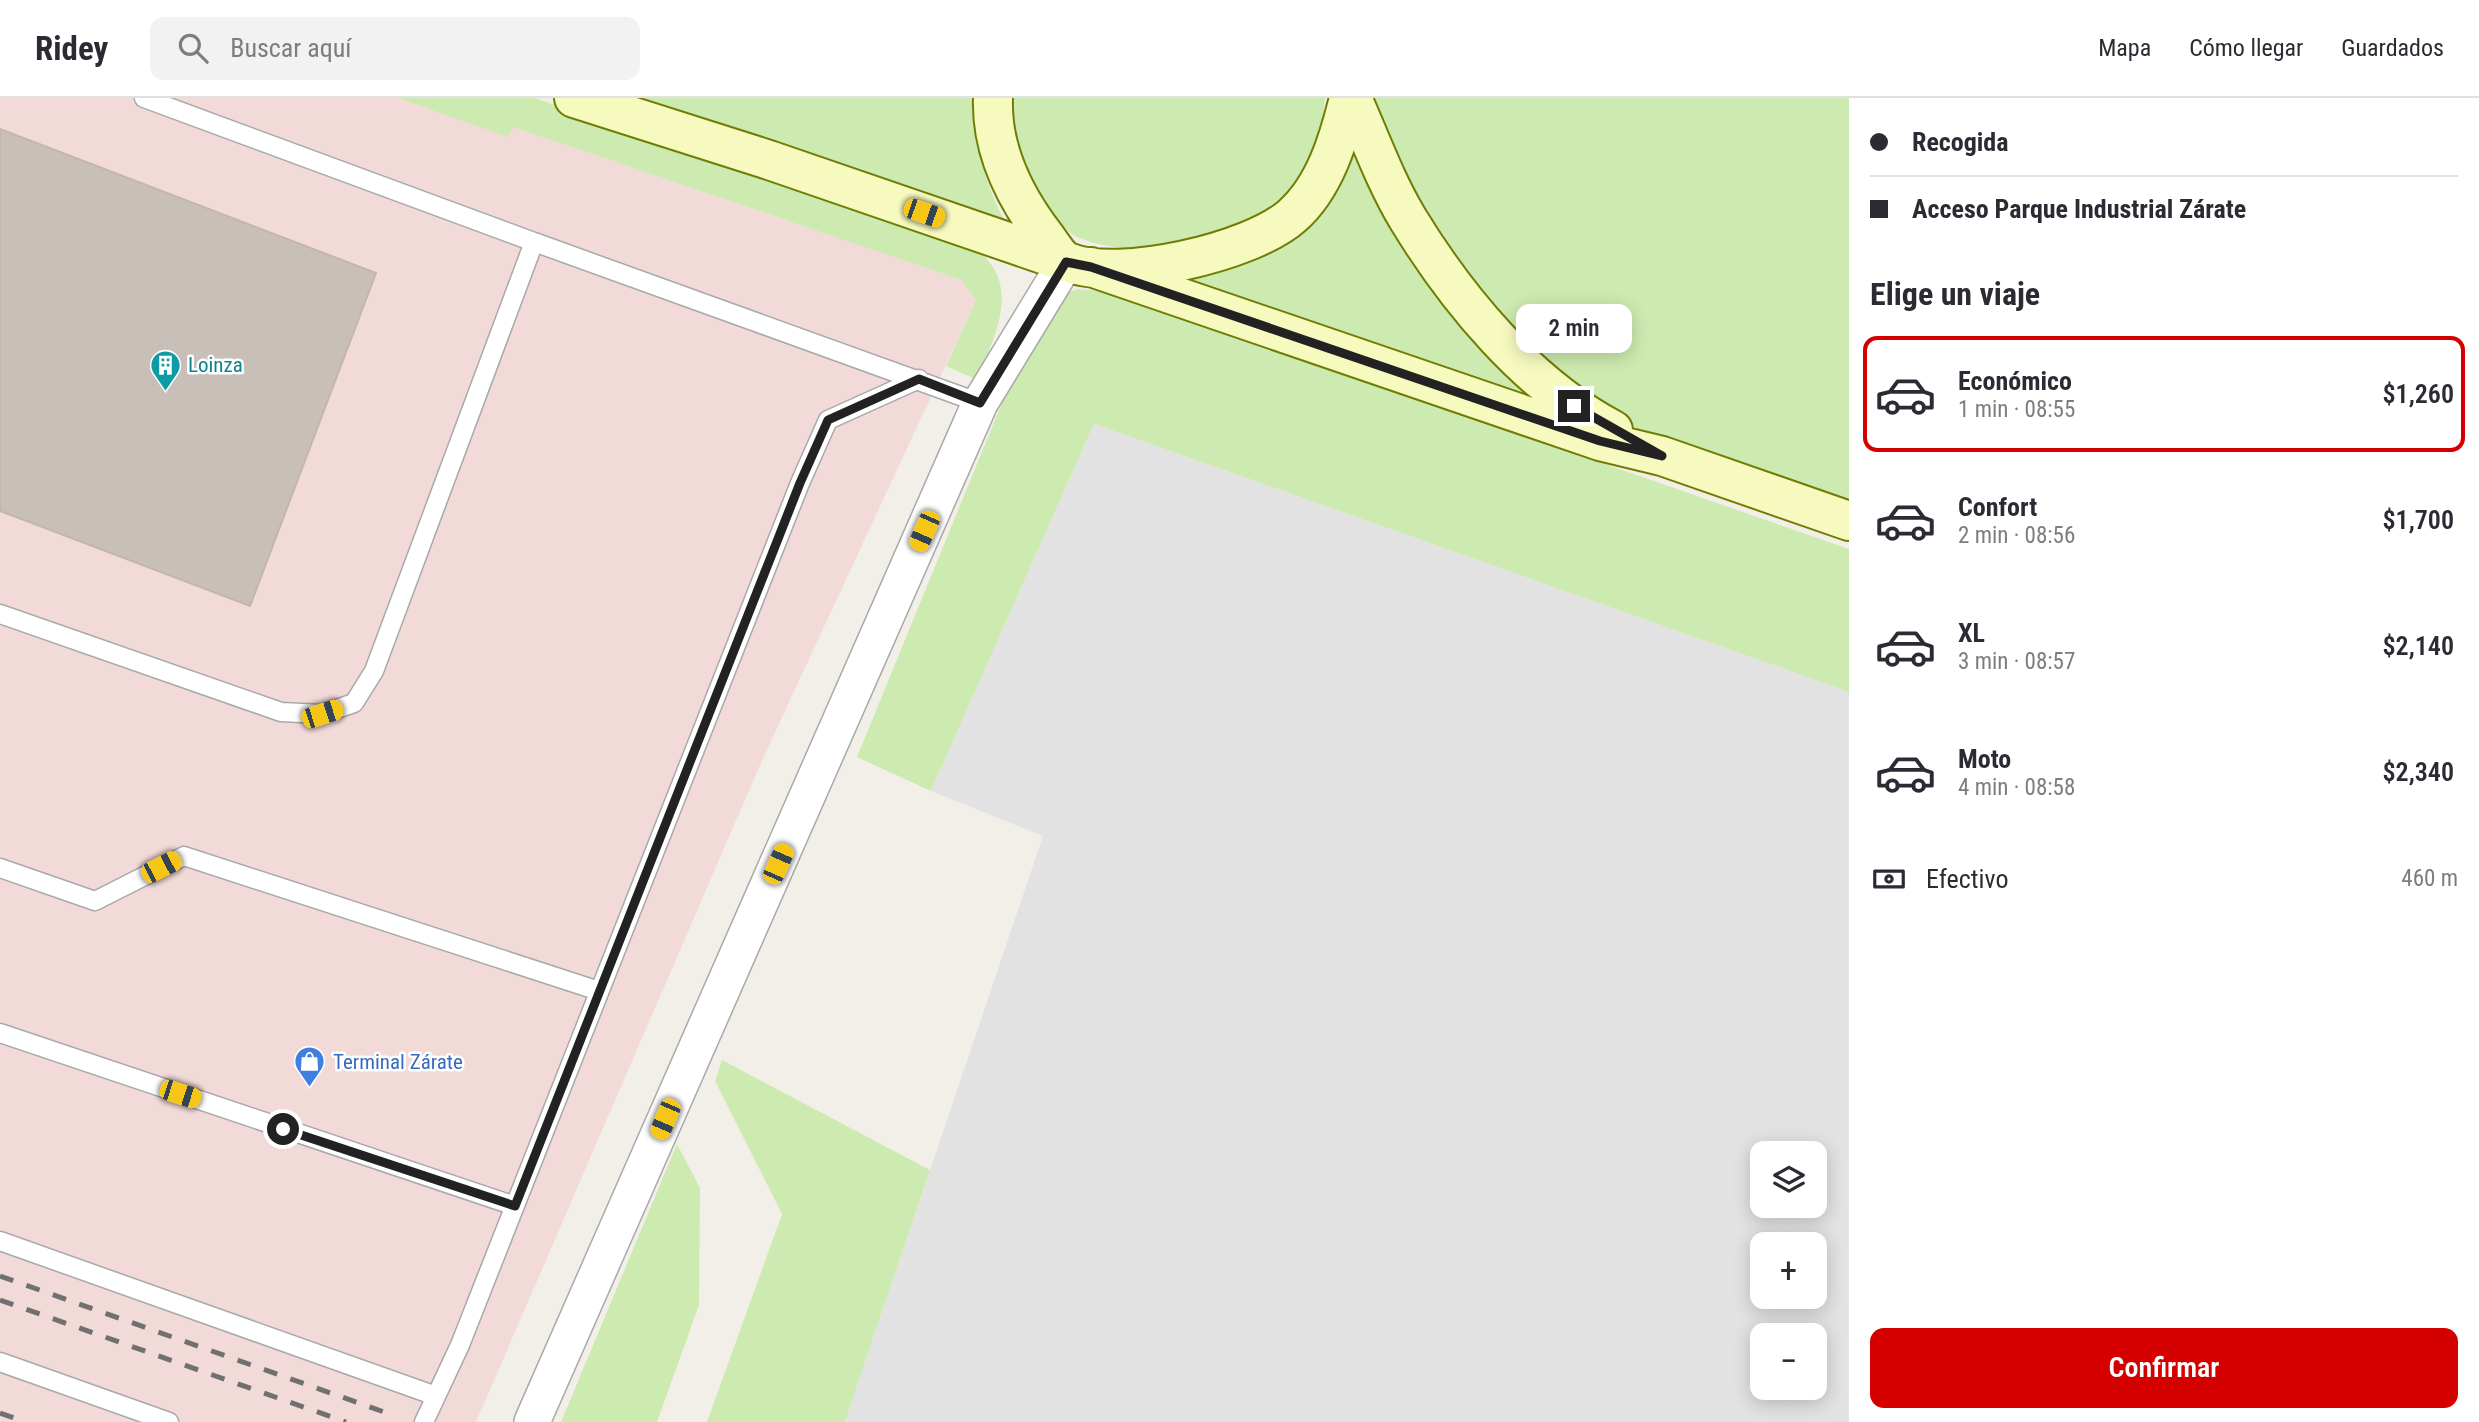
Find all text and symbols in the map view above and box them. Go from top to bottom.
search box [150,17,640,80]
text: Ridey [35,29,108,68]
icon: search [174,29,212,67]
text: Buscar aquí [230,33,351,63]
text: Mapa [2098,34,2151,62]
text: Cómo llegar [2189,34,2303,62]
text: Guardados [2341,34,2444,62]
text: Recogida [1912,127,2009,157]
text: Acceso Parque Industrial Zárate [1912,194,2246,224]
car [901,196,948,230]
text: Elige un viaje [1870,275,2040,313]
callout: 2 min [1516,304,1632,354]
text: 2 min [1549,315,1599,342]
building icon: Loinza [148,348,182,392]
place label: Loinza [188,353,243,377]
icon: car [1874,363,1937,426]
text: Económico [1958,366,2072,396]
text: $1,260 [2383,379,2454,409]
route end [1558,390,1590,422]
text: 1 min · 08:55 [1958,396,2075,423]
icon: car [1874,489,1937,552]
text: Confort [1958,492,2037,522]
text: $1,700 [2383,505,2454,535]
car [906,508,943,554]
text: 2 min · 08:56 [1958,522,2075,549]
icon: car [1874,615,1937,678]
text: XL [1958,618,1985,648]
text: $2,140 [2383,631,2454,661]
text: 3 min · 08:57 [1958,648,2075,675]
car [299,698,346,730]
icon: car [1874,741,1937,804]
text: Moto [1958,744,2011,774]
text: $2,340 [2383,757,2454,787]
text: 4 min · 08:58 [1958,774,2075,801]
car [760,841,797,887]
car [138,848,185,886]
icon: cash [1870,860,1908,898]
text: Efectivo [1926,864,2008,894]
text: 460 m [2401,865,2458,892]
shop icon: Terminal Zárate [293,1045,327,1089]
place label: Terminal Zárate [333,1050,463,1074]
car [157,1078,204,1110]
car [648,1096,683,1142]
route start [267,1113,299,1145]
map controls [1750,1141,1827,1400]
button: layers [1750,1141,1827,1218]
button: + [1750,1232,1827,1309]
button: − [1750,1323,1827,1400]
button: Confirmar [1870,1328,2458,1408]

